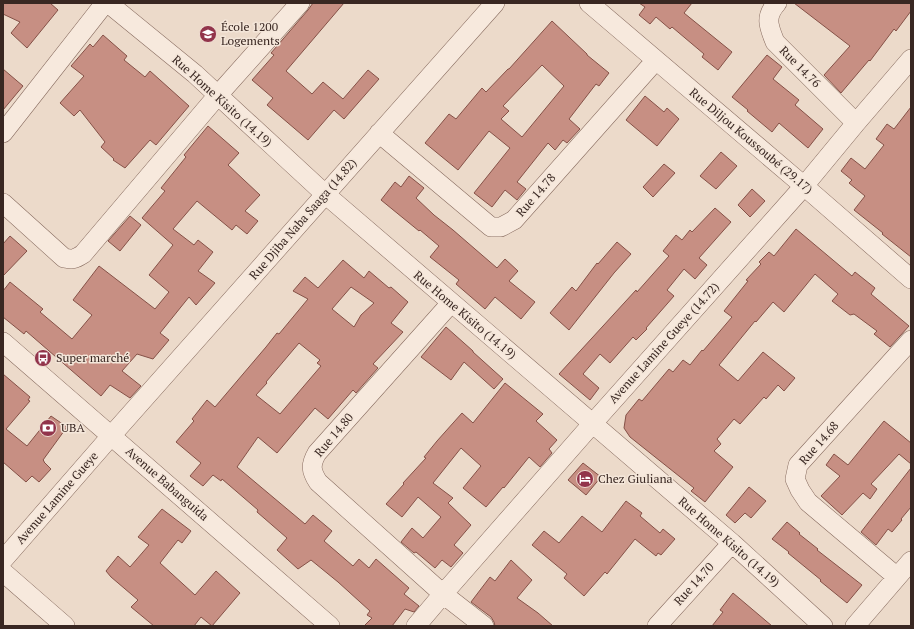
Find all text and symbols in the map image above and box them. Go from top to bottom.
place label: École 1200 Logements [221,19,280,48]
school or university icon: École 1200 Logements [198,24,218,44]
street label: Rue 14.76 [777,43,825,91]
street label: Rue Home Kisito (14.19) [169,52,275,150]
street label: Rue Diljou Koussoubé (29.17) [687,85,816,197]
street label: Rue Djiba Naba Saaga (14.82) [246,155,359,282]
street label: Rue 14.78 [513,170,558,219]
street label: Rue Home Kisito (14.19) [411,267,520,362]
street label: Avenue Lamine Gueye (14.72) [605,279,722,406]
bus stop icon: Super marché [33,348,53,368]
place label: Super marché [56,350,129,365]
street label: Rue 14.80 [311,410,356,460]
bank icon: UBA [38,418,58,438]
street label: Rue 14.68 [796,418,841,467]
place label: UBA [61,420,85,435]
street label: Avenue Babanguida [123,444,212,524]
street label: Avenue Lamine Gueye [12,448,101,547]
hotel icon: Chez Giuliana [575,469,595,489]
place label: Chez Giuliana [598,471,673,486]
street label: Rue Home Kisito (14.19) [676,493,783,590]
street label: Rue 14.70 [671,559,717,608]

